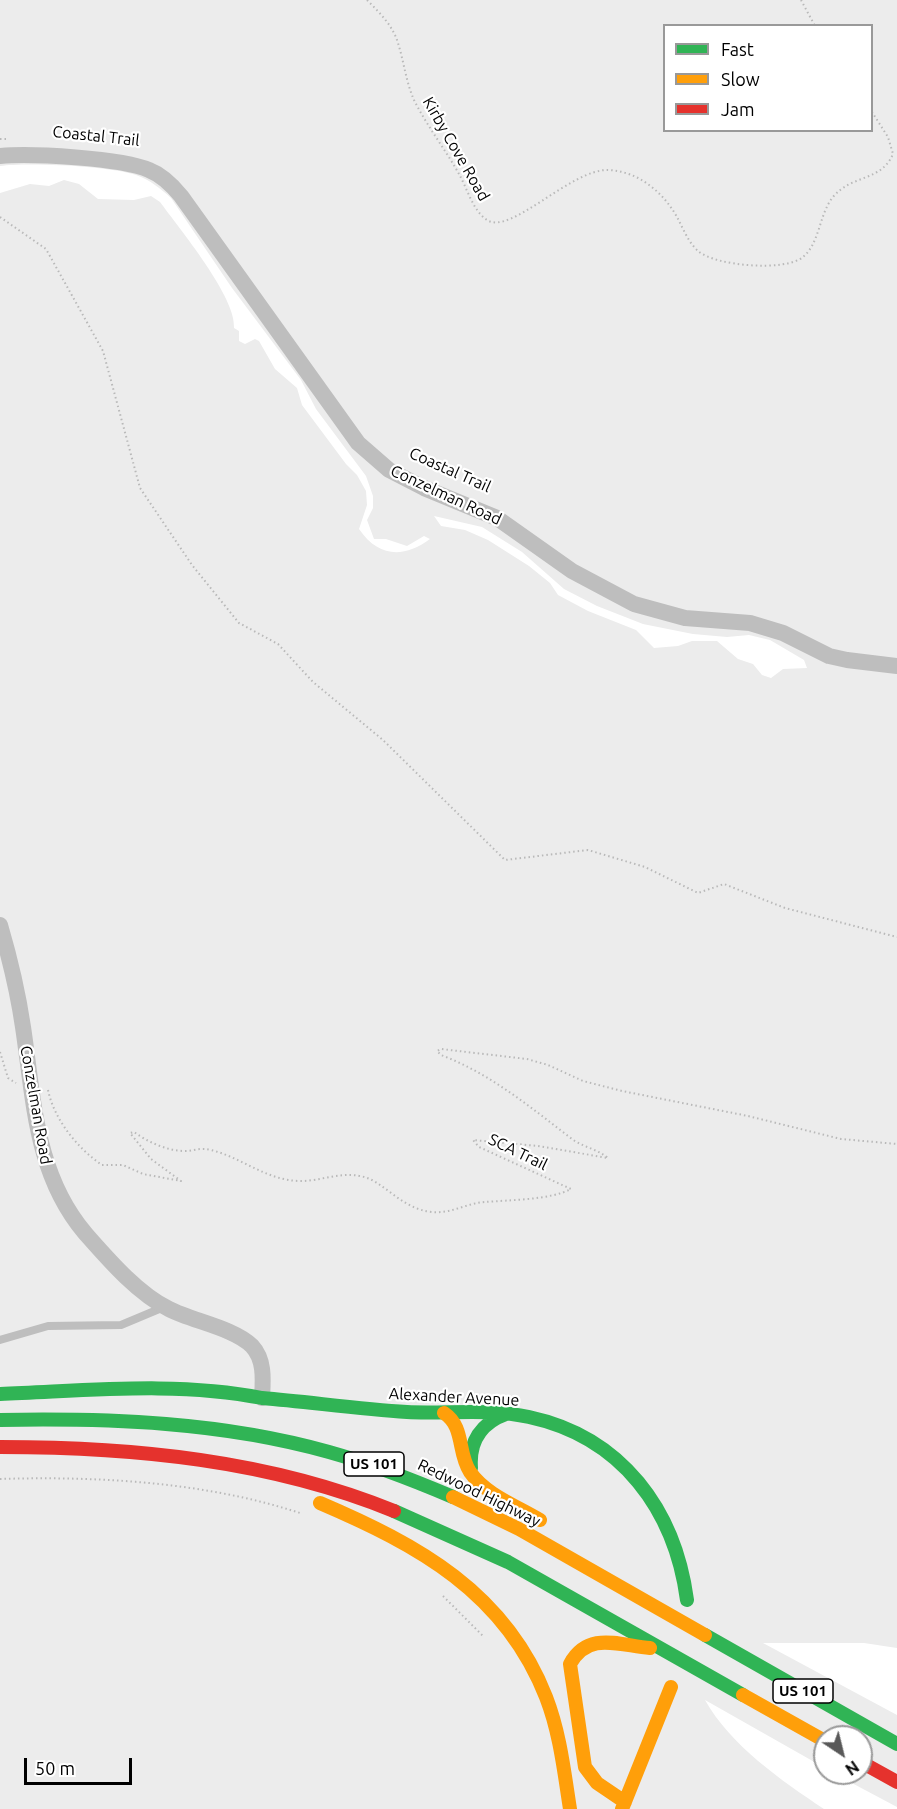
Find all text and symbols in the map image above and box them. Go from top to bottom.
legend [663,24,873,132]
text: Fast [721,39,754,59]
text: Slow [721,69,760,89]
street label: Kirby Cove Road [418,94,494,204]
text: Jam [721,99,755,119]
street label: Coastal Trail [52,122,140,150]
street label: Coastal Trail [406,443,494,497]
street label: Conzelman Road [387,461,505,529]
street label: Conzelman Road [16,1044,56,1166]
street label: SCA Trail [485,1129,551,1175]
street label: Alexander Avenue [388,1384,520,1410]
road number: US 101 [344,1452,404,1476]
street label: Redwood Highway [415,1455,543,1531]
road number: US 101 [773,1679,833,1703]
north arrow [813,1725,873,1785]
scale bar [27,1746,135,1784]
text: N [842,1757,862,1779]
text: 50 m [35,1758,75,1778]

